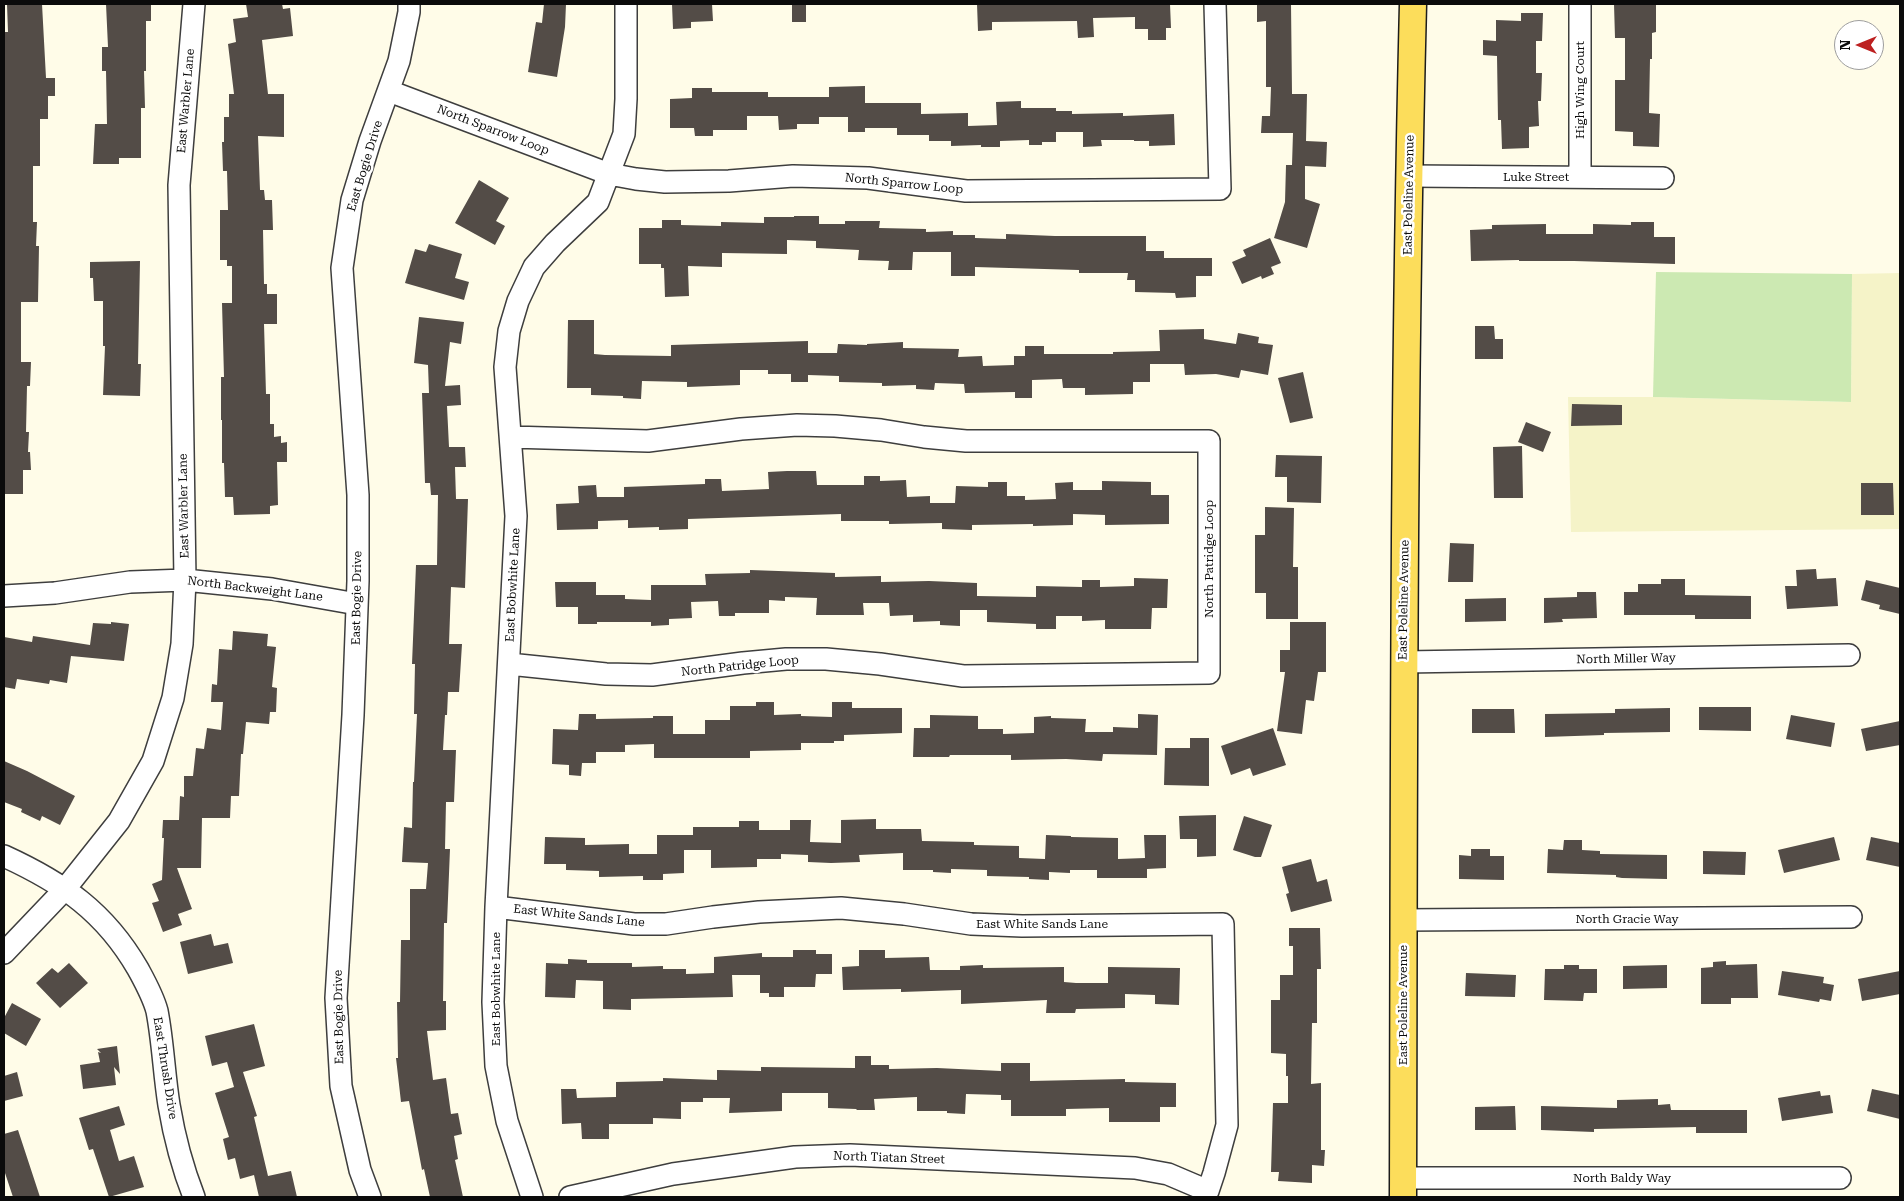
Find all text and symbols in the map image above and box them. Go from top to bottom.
north arrow [1834,20,1884,70]
text: N [1837,40,1853,50]
street label: High Wing Court [1573,41,1587,139]
street label: East Warbler Lane [174,48,198,154]
street label: North Sparrow Loop [435,102,551,158]
street label: East Bogie Drive [344,119,386,213]
street label: East Poleline Avenue [1401,135,1417,255]
street label: Luke Street [1503,170,1569,184]
street label: North Sparrow Loop [844,171,964,197]
street label: East Warbler Lane [176,453,192,559]
street label: North Patridge Loop [1202,500,1216,618]
street label: East Bobwhite Lane [503,528,523,642]
street label: East Poleline Avenue [1396,540,1412,660]
street label: East Bogie Drive [349,551,365,645]
street label: North Backweight Lane [186,574,324,604]
street label: North Miller Way [1576,651,1676,667]
street label: North Patridge Loop [681,653,799,679]
street label: East White Sands Lane [513,902,645,930]
street label: North Gracie Way [1576,912,1678,926]
street label: East White Sands Lane [976,917,1108,931]
street label: East Bobwhite Lane [489,932,503,1046]
street label: East Poleline Avenue [1396,945,1410,1065]
street label: East Bogie Drive [331,970,347,1064]
street label: East Thrush Drive [150,1016,180,1120]
street label: North Tiatan Street [833,1149,945,1167]
street label: North Baldy Way [1573,1171,1671,1185]

